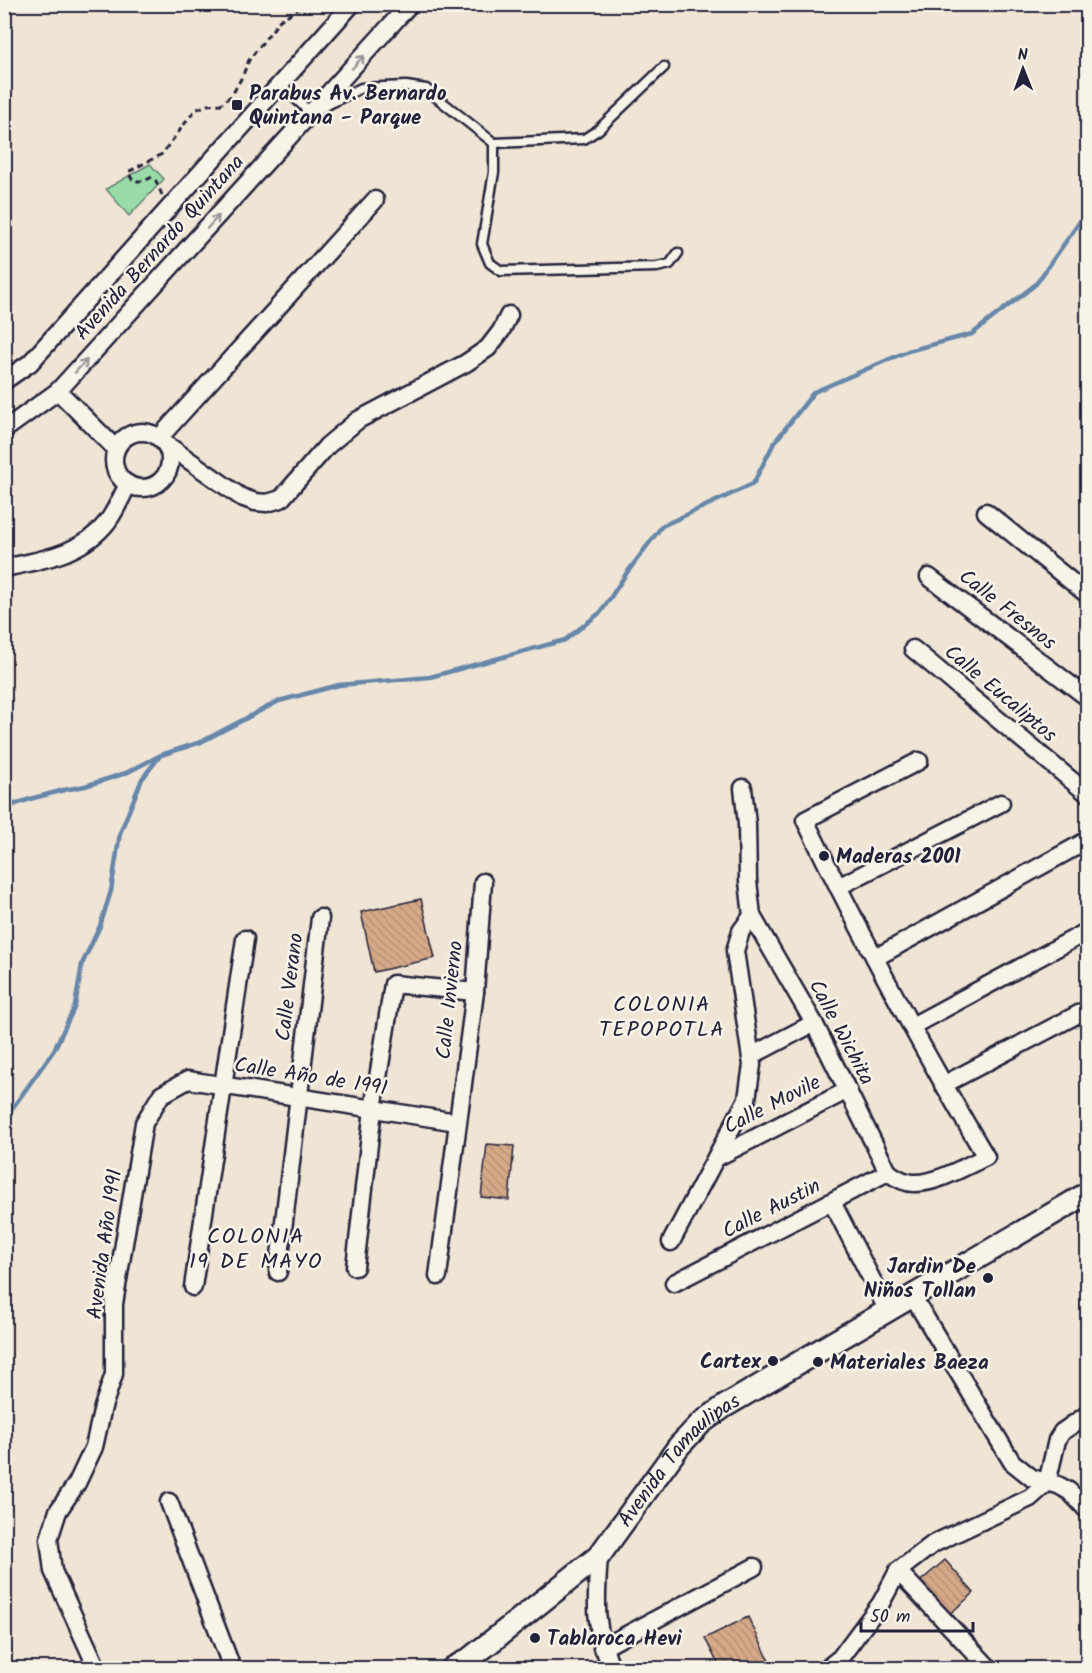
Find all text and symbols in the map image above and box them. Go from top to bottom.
north arrow [993,39,1053,99]
text: N [1017,43,1028,68]
one-way arrow [351,55,365,70]
place label: Parabus Av. Bernardo Quintana - Parque [249,78,447,135]
marker: Parabus Av. Bernardo Quintana - Parque [230,98,244,112]
street label: Avenida Bernardo Quintana [67,147,253,349]
one-way arrow [205,214,220,229]
one-way arrow [74,359,88,374]
street label: Calle Fresnos [951,561,1063,659]
street label: Calle Eucaliptos [936,637,1064,751]
place label: Maderas 2001 [836,841,961,874]
marker: Maderas 2001 [817,849,831,863]
street label: Calle Verano [267,931,313,1043]
street label: Calle Invierno [428,939,473,1061]
street label: Calle Wichita [799,974,882,1091]
district label: COLONIA TEPOPOTLA [599,988,725,1048]
street label: Calle Año de 1991 [232,1049,390,1106]
street label: Calle Movile [718,1067,827,1144]
street label: Avenida Año 1991 [79,1167,132,1322]
street label: Calle Austin [717,1170,827,1248]
district label: COLONIA 19 DE MAYO [189,1220,323,1280]
place label: Jardin De Niños Tollan [864,1251,976,1308]
marker: Jardin De Niños Tollan [981,1271,995,1285]
place label: Cartex [700,1346,762,1379]
place label: Materiales Baeza [830,1347,989,1380]
marker: Cartex [766,1354,780,1368]
marker: Materiales Baeza [811,1355,825,1369]
street label: Avenida Tamaulipas [610,1385,747,1535]
scale bar [861,1595,974,1633]
text: 50 m [870,1603,910,1632]
place label: Tablaroca Hevi [547,1623,682,1656]
marker: Tablaroca Hevi [528,1631,542,1645]

